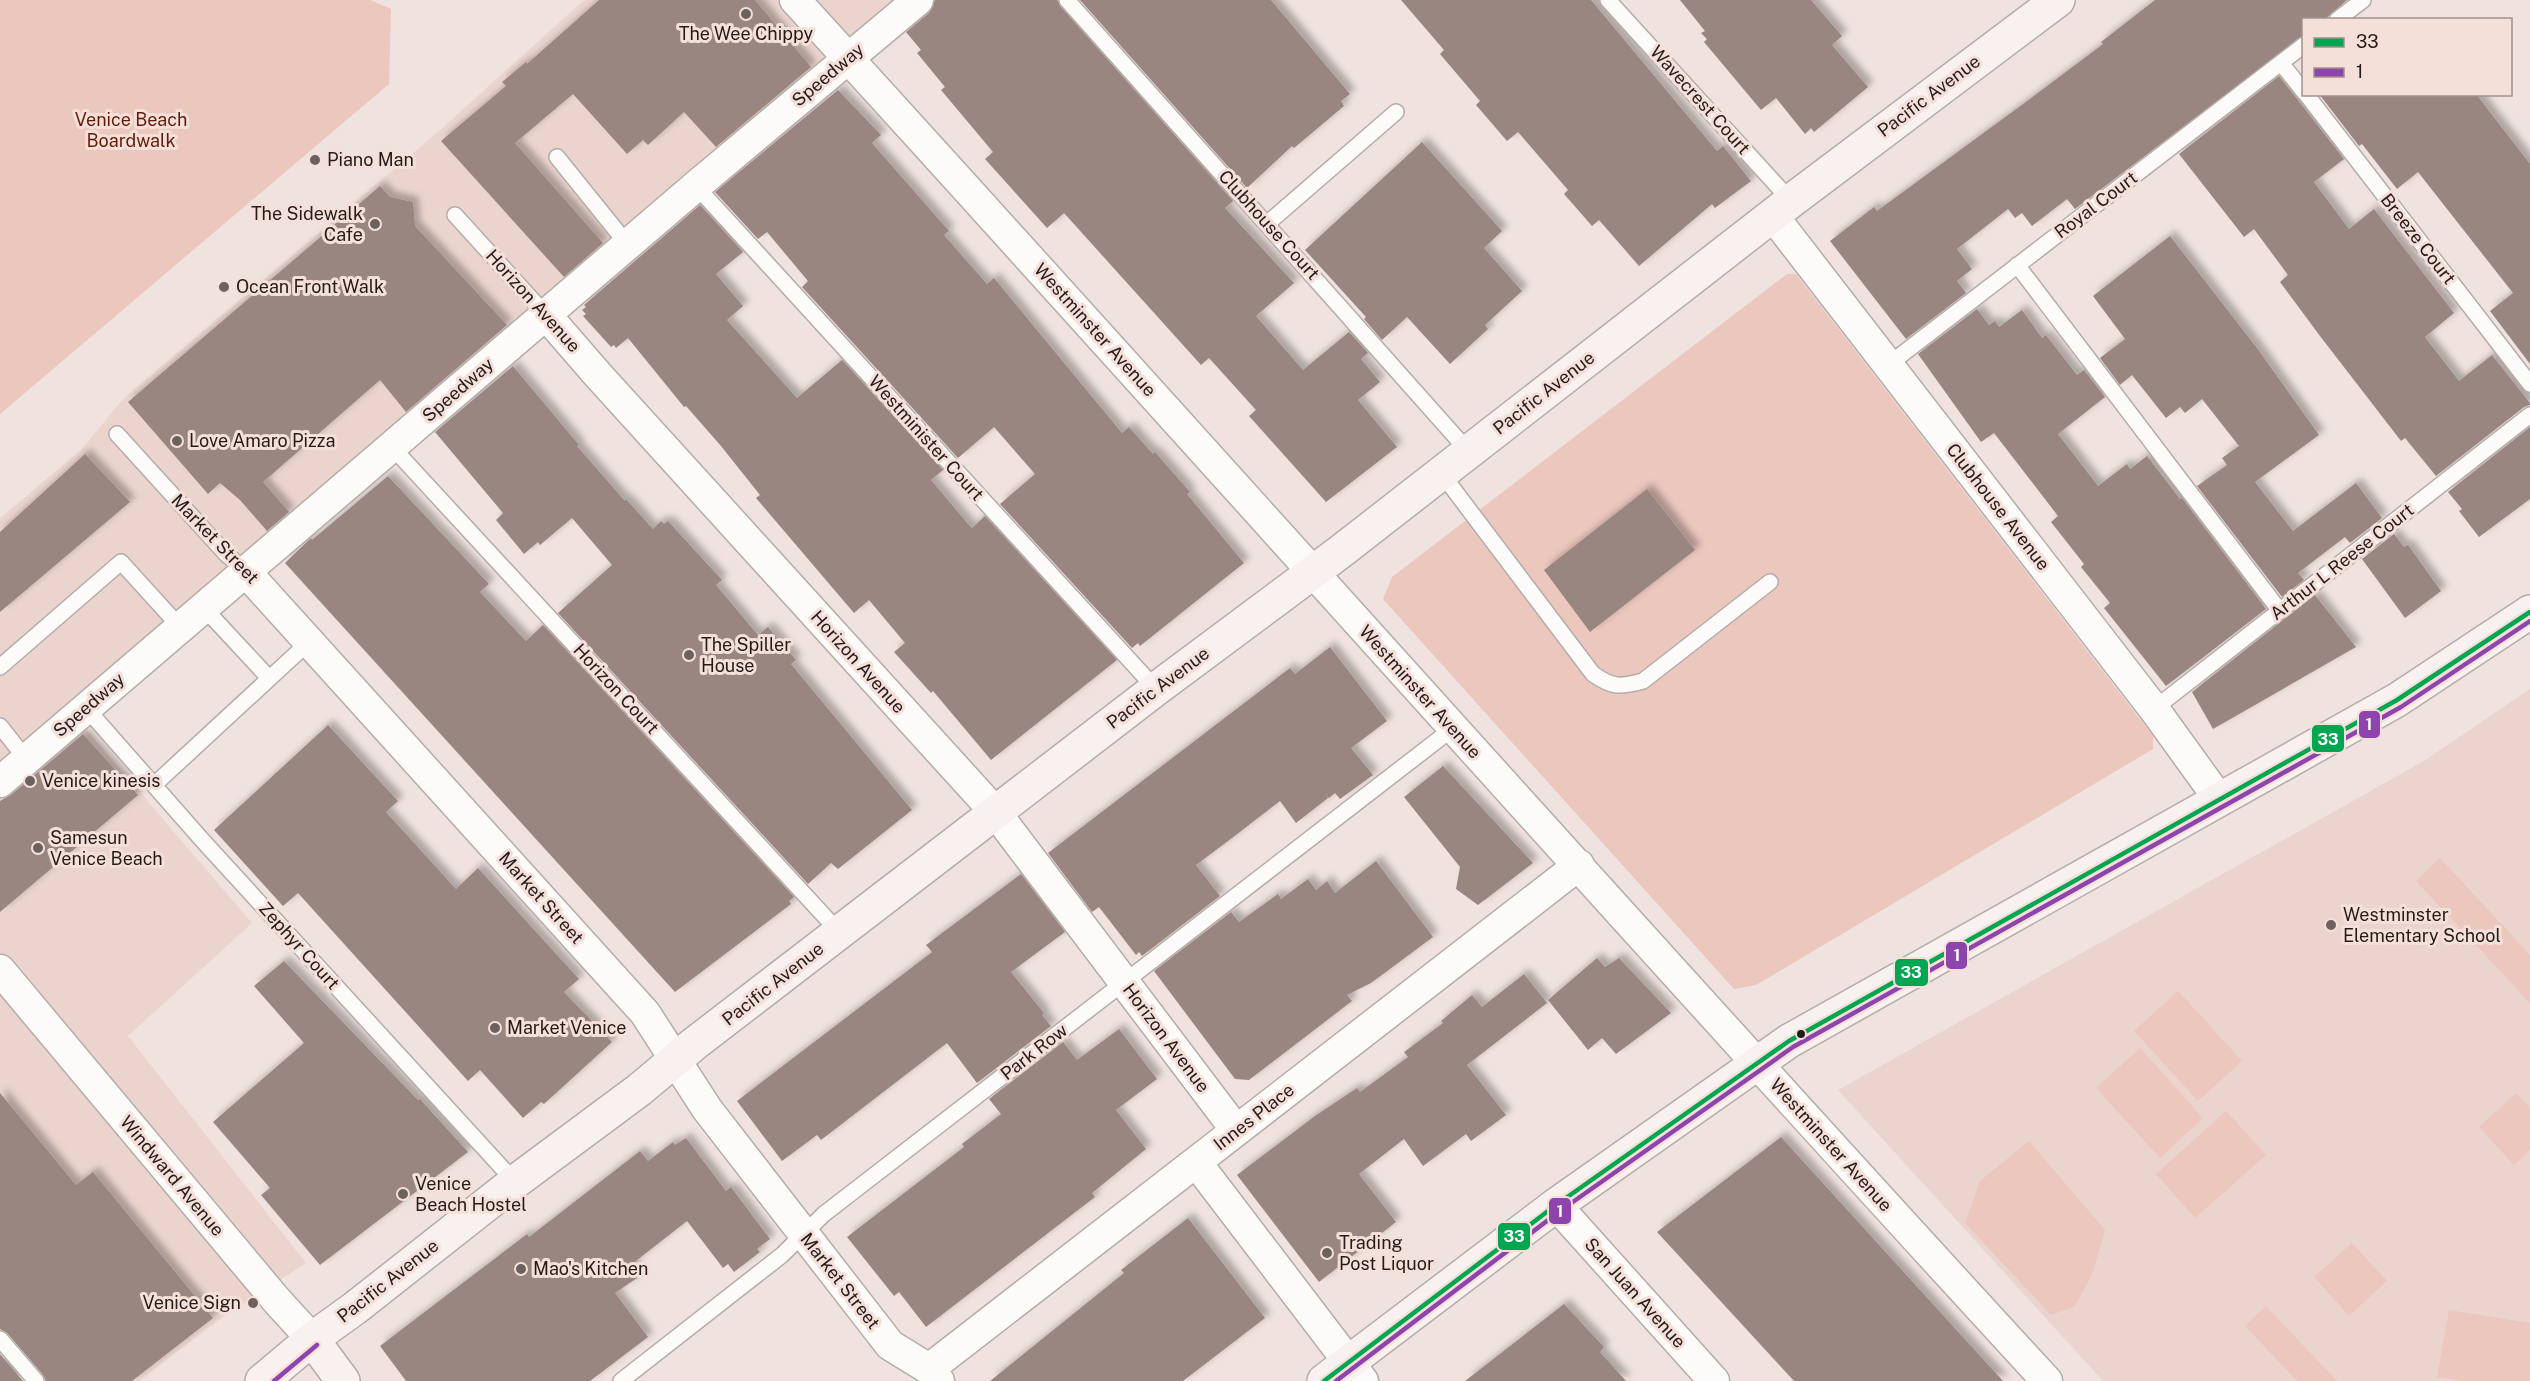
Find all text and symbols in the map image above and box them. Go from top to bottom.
marker: The Wee Chippy [739,7,753,21]
legend [2302,18,2512,96]
place label: The Wee Chippy [679,23,814,44]
text: 33 [2356,31,2379,52]
street label: Speedway [788,38,868,111]
street label: Wavecrest Court [1646,41,1755,158]
street label: Pacific Avenue [1873,50,1984,141]
text: 1 [2356,61,2363,82]
park label: Venice Beach Boardwalk [75,109,187,151]
place label: Piano Man [327,149,414,170]
marker: Piano Man [308,153,322,167]
street label: Clubhouse Court [1215,166,1324,284]
street label: Royal Court [2050,167,2141,242]
street label: Breeze Court [2377,189,2460,288]
place label: The Sidewalk Cafe [251,203,363,245]
marker: The Sidewalk Cafe [368,217,382,231]
street label: Horizon Avenue [482,245,585,356]
street label: Westminster Avenue [1030,259,1161,401]
place label: Ocean Front Walk [236,276,384,297]
marker: Ocean Front Walk [217,280,231,294]
street label: Pacific Avenue [1489,347,1599,439]
street label: Speedway [418,353,498,426]
street label: Westminister Court [865,371,988,505]
place label: Love Amaro Pizza [189,430,335,451]
marker: Love Amaro Pizza [170,434,184,448]
street label: Clubhouse Avenue [1942,439,2054,574]
street label: Market Street [167,490,263,588]
street label: Arthur L Reese Court [2266,499,2418,624]
street label: Horizon Avenue [807,606,910,717]
street label: Westminster Avenue [1355,621,1486,763]
place label: The Spiller House [701,634,791,676]
street label: Horizon Court [569,639,664,738]
street label: Pacific Avenue [1102,642,1213,733]
marker: The Spiller House [682,648,696,662]
street label: Speedway [49,668,129,741]
line badge: 1 [2358,710,2381,739]
text: 1 [2366,715,2372,734]
line badge: 33 [2311,724,2345,753]
text: 33 [2317,730,2339,749]
place label: Venice kinesis [42,770,160,791]
marker: Venice kinesis [23,774,37,788]
place label: Samesun Venice Beach [50,827,163,869]
marker: Samesun Venice Beach [31,841,45,855]
street label: Market Street [495,847,588,948]
street label: Zephyr Court [255,898,344,994]
place label: Westminster Elementary School [2343,904,2501,946]
marker: Westminster Elementary School [2324,918,2338,932]
street label: Pacific Avenue [718,938,828,1030]
line badge: 1 [1945,941,1968,970]
text: 1 [1954,946,1960,965]
line badge: 33 [1894,958,1929,987]
text: 33 [1900,963,1922,982]
street label: Horizon Avenue [1119,979,1214,1096]
place label: Market Venice [507,1017,627,1038]
street label: Park Row [996,1019,1071,1084]
marker: Market Venice [488,1021,502,1035]
unlabelled marker [1795,1028,1807,1040]
street label: Westminster Avenue [1766,1074,1897,1216]
street label: Innes Place [1209,1079,1298,1154]
street label: Windward Avenue [116,1111,229,1240]
place label: Venice Beach Hostel [415,1173,527,1215]
marker: Venice Beach Hostel [396,1187,410,1201]
line badge: 1 [1548,1197,1572,1225]
text: 1 [1557,1202,1563,1221]
line badge: 33 [1497,1222,1531,1251]
text: 33 [1503,1227,1525,1246]
street label: Market Street [796,1228,884,1333]
place label: Trading Post Liquor [1339,1232,1434,1274]
street label: San Juan Avenue [1580,1233,1690,1352]
street label: Pacific Avenue [333,1235,443,1327]
marker: Trading Post Liquor [1320,1246,1334,1260]
place label: Mao's Kitchen [533,1258,648,1279]
marker: Mao's Kitchen [514,1262,528,1276]
place label: Venice Sign [142,1292,241,1313]
marker: Venice Sign [246,1296,260,1310]

